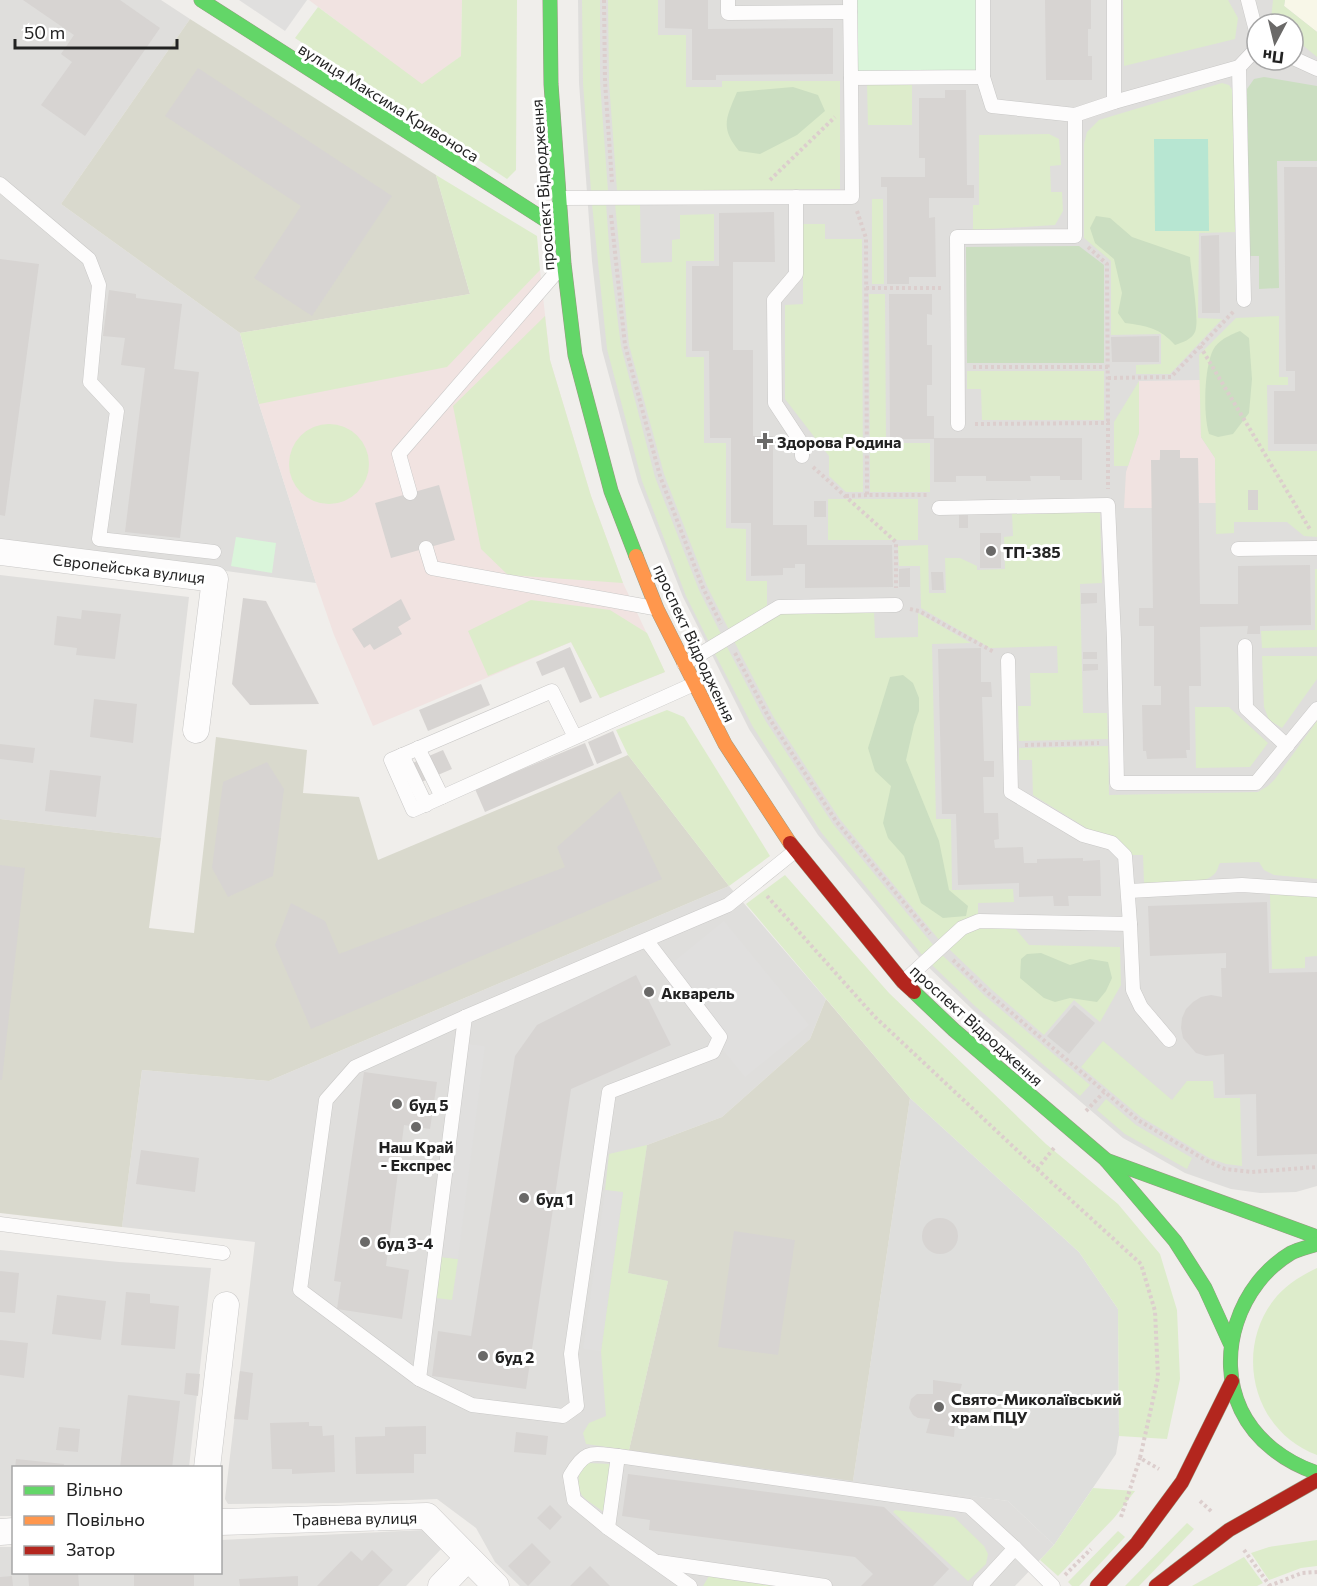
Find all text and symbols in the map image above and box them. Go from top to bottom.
scale bar [15,12,177,50]
north arrow [1245,12,1305,72]
text: 50 m [24,21,65,43]
street label: вулиця Максима Кривоноса [295,39,483,165]
text: Пн [1261,47,1285,68]
street label: проспект Відродження [527,99,557,271]
place label: Здорова Родина [777,432,901,451]
marker: Здорова Родина [758,434,772,448]
place label: ТП-385 [1003,542,1061,561]
marker: ТП-385 [984,544,998,558]
street label: Європейська вулиця [52,549,206,587]
street label: проспект Відродження [650,561,740,725]
street label: проспект Відродження [907,960,1047,1090]
place label: Акварель [661,983,735,1002]
marker: Акварель [642,985,656,999]
place label: буд 5 [409,1095,449,1114]
marker: буд 5 [390,1097,404,1111]
marker: Наш Край - Експрес [409,1120,423,1134]
place label: Наш Край - Експрес [378,1137,454,1174]
place label: буд 1 [536,1189,574,1208]
marker: буд 1 [517,1191,531,1205]
place label: буд 3-4 [377,1233,433,1252]
marker: буд 3-4 [358,1235,372,1249]
place label: буд 2 [495,1347,534,1366]
marker: буд 2 [476,1349,490,1363]
place label: Свято-Миколаївський храм ПЦУ [951,1389,1122,1426]
marker: Свято-Миколаївський храм ПЦУ [932,1400,946,1414]
legend [12,1466,222,1574]
text: Вільно [66,1478,123,1500]
street label: Травнева вулиця [292,1507,418,1529]
text: Повільно [66,1508,145,1530]
text: Затор [66,1538,115,1560]

